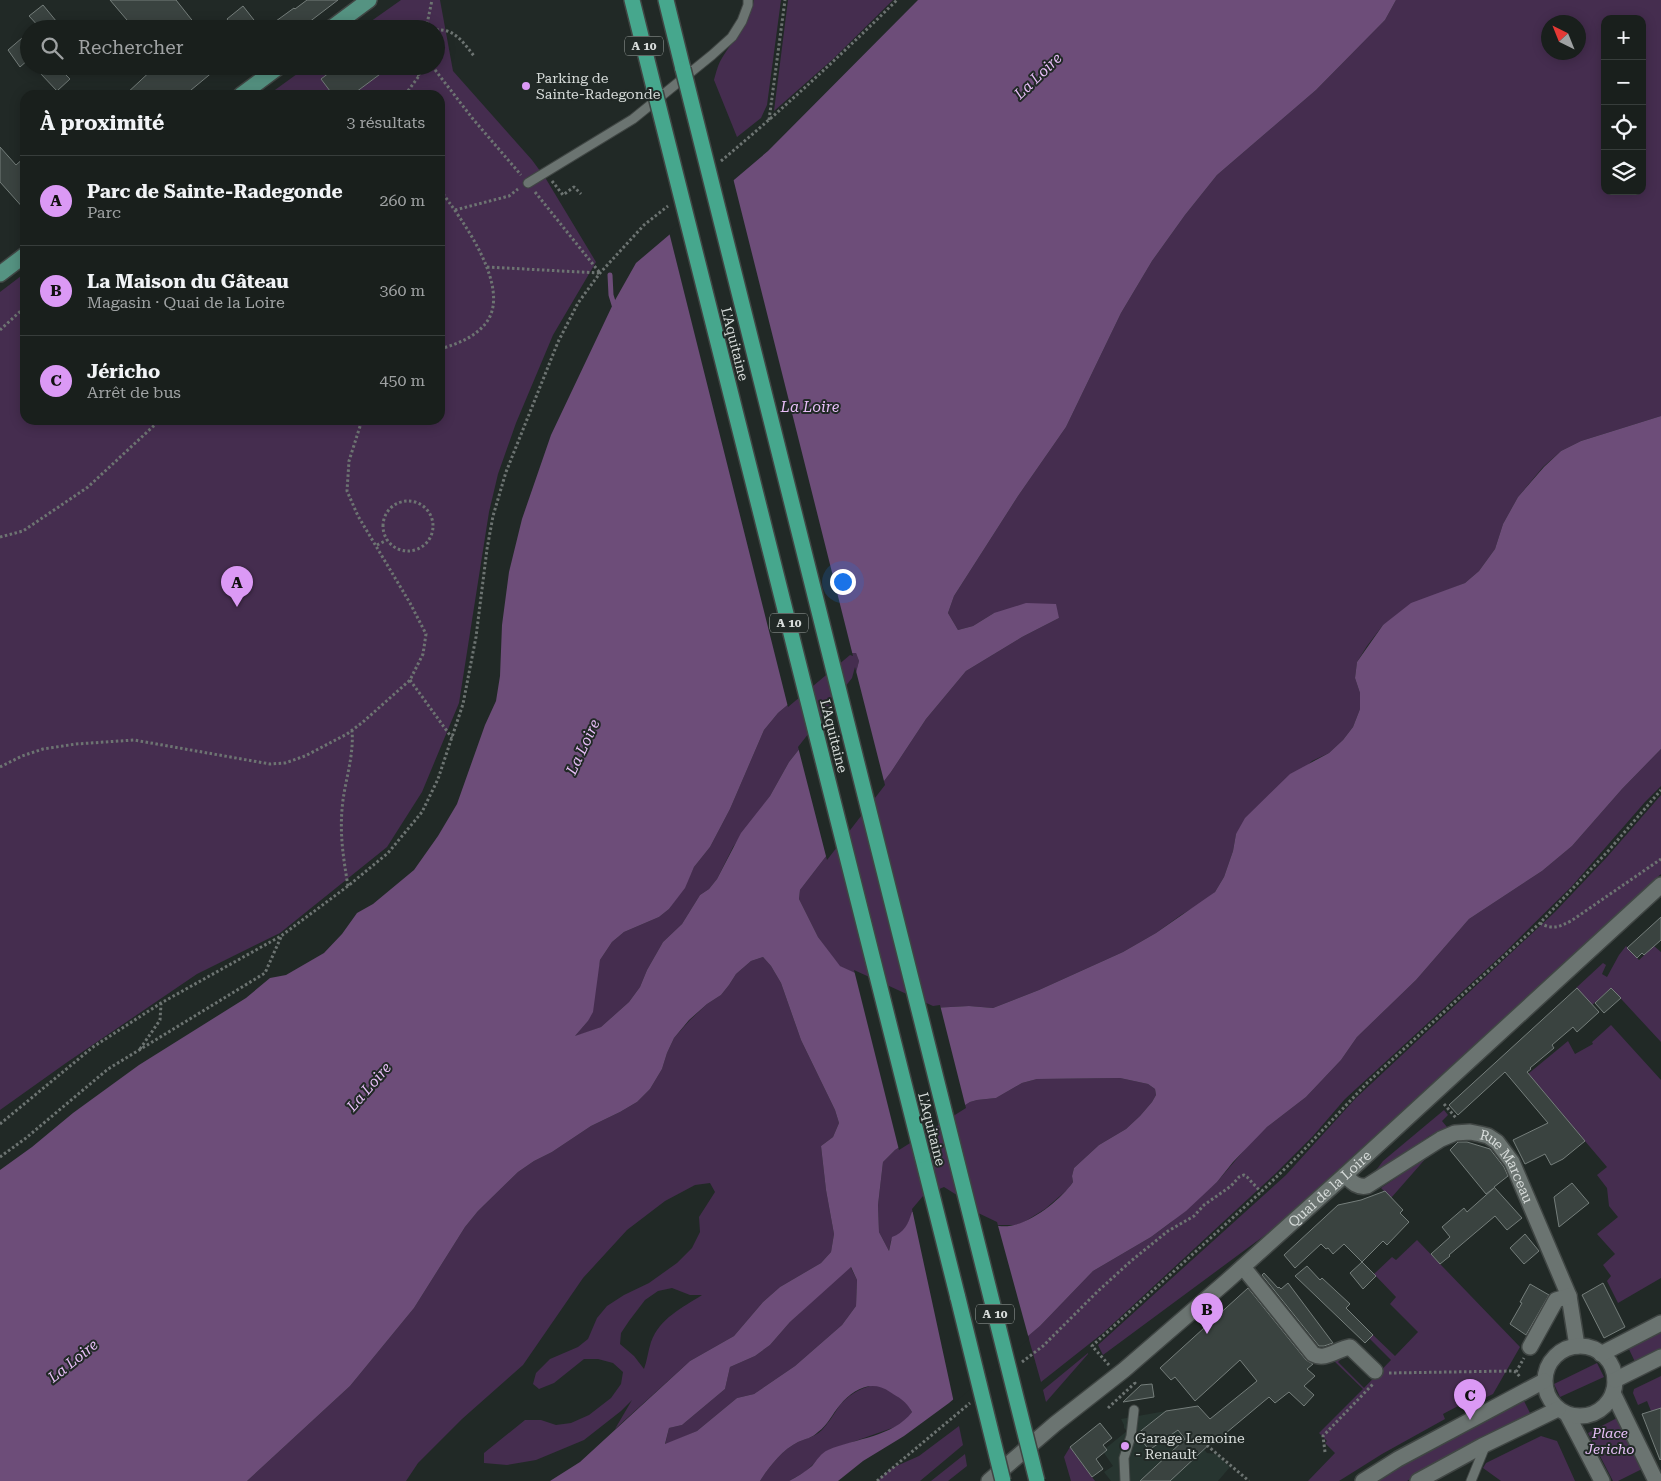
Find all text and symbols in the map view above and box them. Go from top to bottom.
north arrow [1541,15,1586,60]
map controls [1601,15,1646,195]
button: + [1601,15,1646,60]
search box [20,20,445,75]
icon: search [38,34,66,62]
text: Rechercher [78,36,184,59]
road number: A 10 [625,36,663,56]
water label: La Loire [1010,49,1066,104]
button: − [1601,60,1646,105]
place label: Parking de Sainte-Radegonde [536,70,661,102]
marker: Parking de Sainte-Radegonde [520,80,532,92]
button: locate [1601,105,1646,150]
text: À proximité [40,111,164,135]
text: 3 résultats [346,113,425,132]
button: layers [1601,150,1646,195]
text: Parc de Sainte-Radegonde [87,180,343,203]
text: A [50,191,62,210]
text: 260 m [379,191,425,210]
text: Parc [87,203,121,222]
text: La Maison du Gâteau [87,270,289,293]
text: B [50,281,62,300]
text: 360 m [379,281,425,300]
text: Magasin · Quai de la Loire [87,293,285,312]
street label: L'Aquitaine [718,306,752,383]
text: Jéricho [87,360,160,383]
text: C [50,371,62,390]
text: 450 m [379,371,425,390]
text: Arrêt de bus [87,383,181,402]
water label: La Loire [780,398,840,416]
pin: A [221,566,253,607]
your location [830,569,856,595]
road number: A 10 [770,614,808,632]
street label: L'Aquitaine [817,698,851,775]
water label: La Loire [562,716,604,778]
water label: La Loire [342,1059,395,1116]
street label: L'Aquitaine [915,1091,949,1168]
street label: Rue Marceau [1478,1126,1537,1206]
street label: Quai de la Loire [1285,1147,1375,1230]
pin: B [1191,1293,1223,1334]
road number: A 10 [976,1305,1014,1324]
water label: La Loire [44,1335,102,1387]
pin: C [1454,1379,1486,1420]
park label: Place Jericho [1585,1425,1634,1457]
place label: Garage Lemoine - Renault [1135,1430,1245,1462]
marker: Garage Lemoine - Renault [1119,1440,1131,1452]

